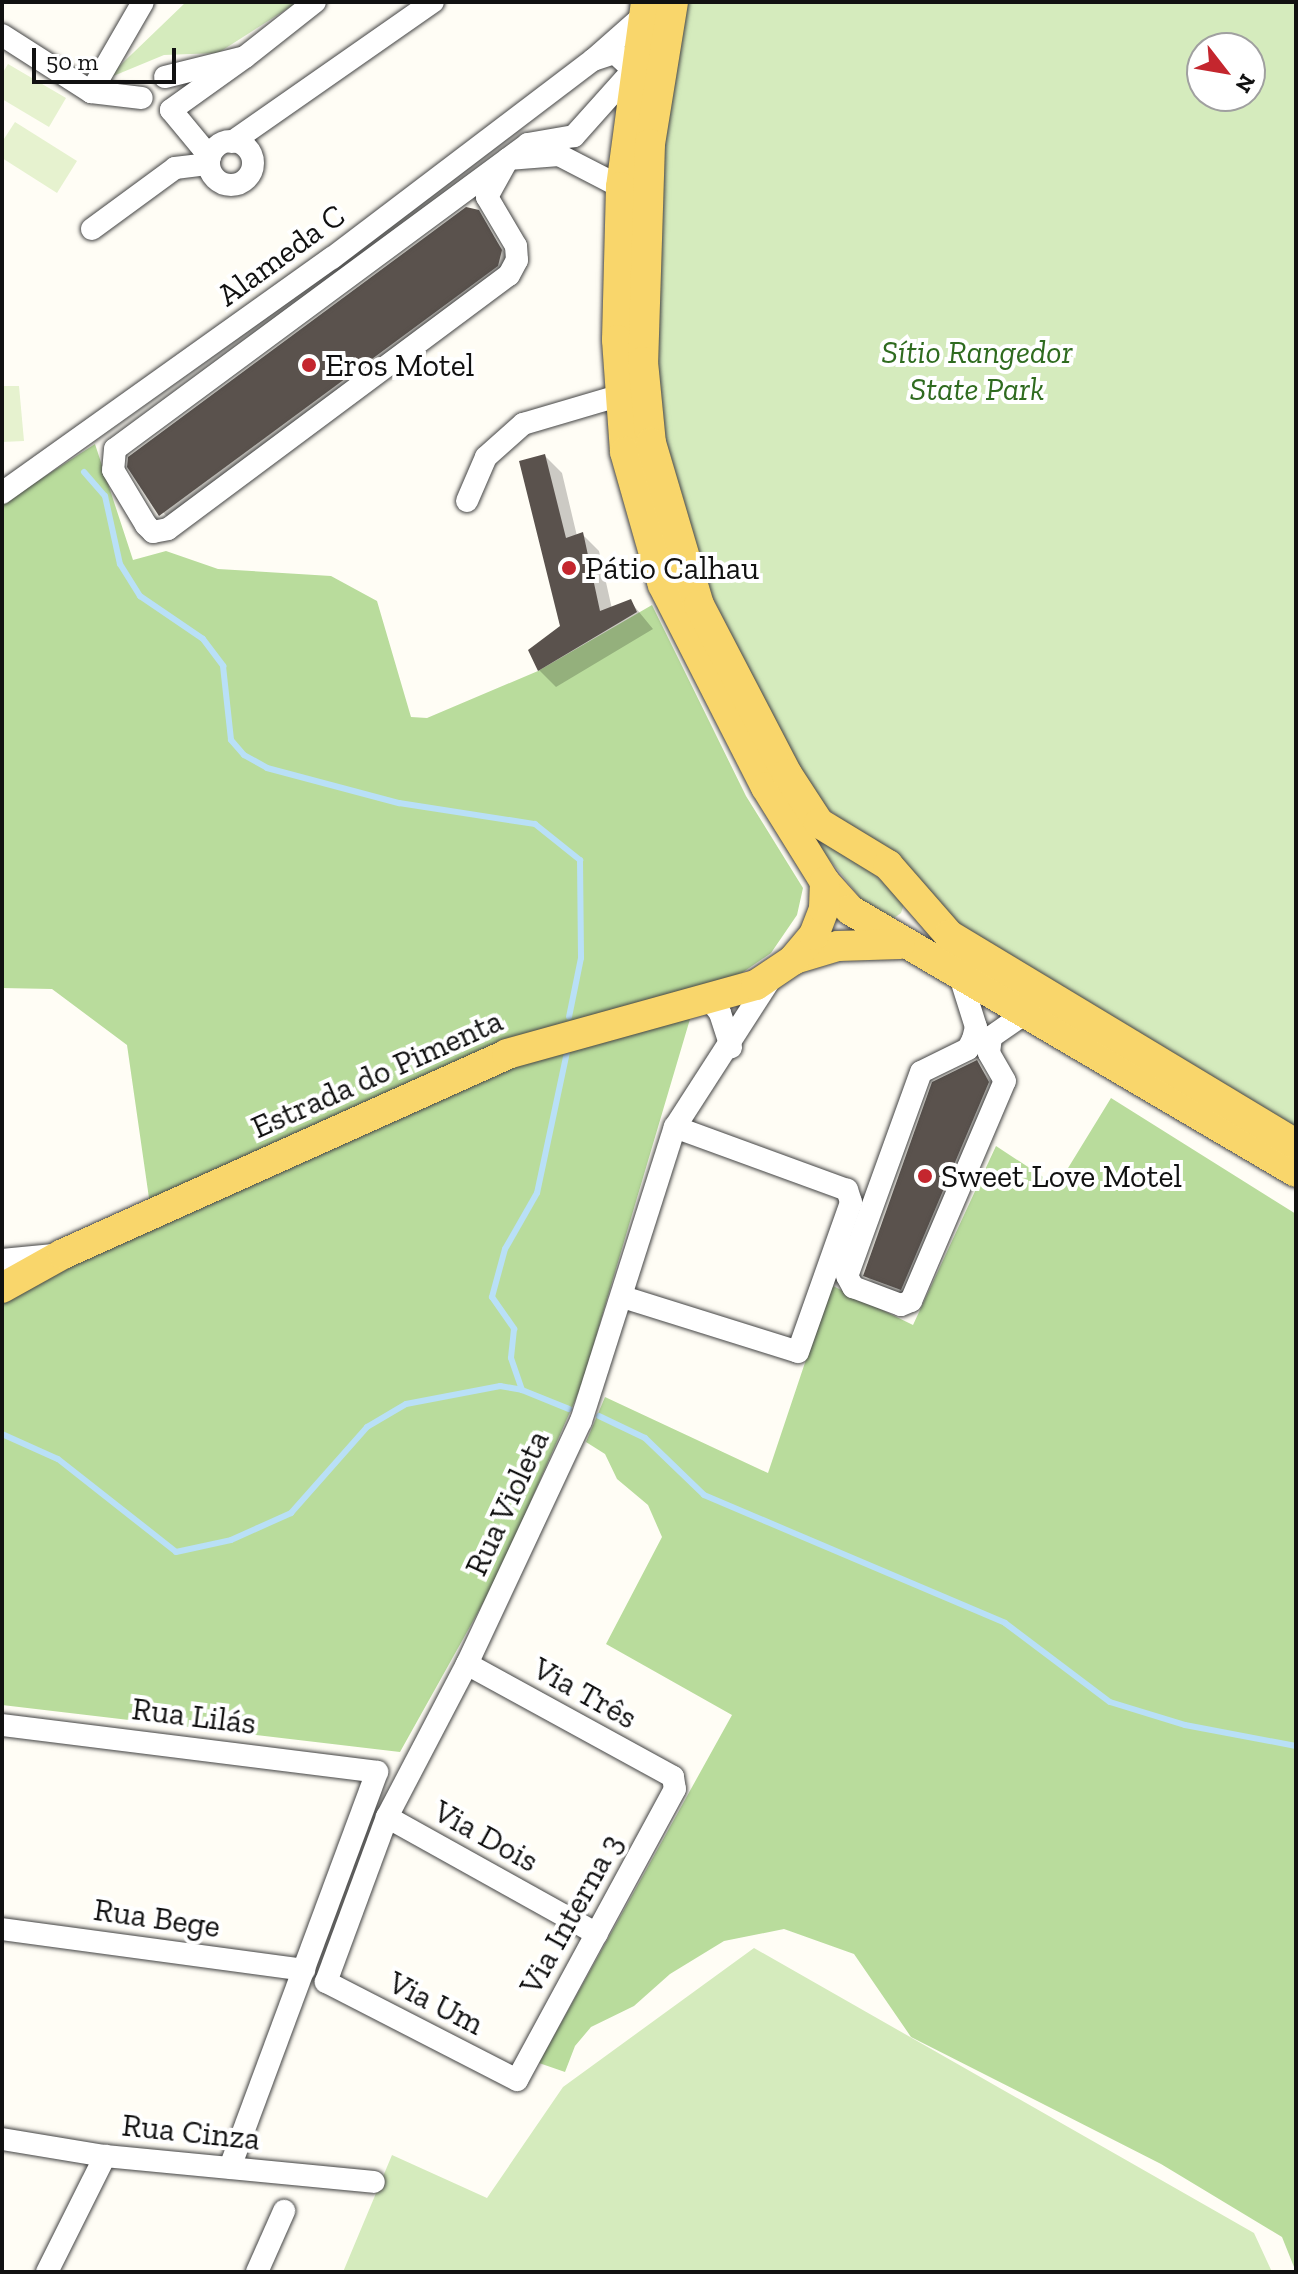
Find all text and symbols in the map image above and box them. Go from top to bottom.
scale bar [36,32,180,82]
north arrow [1186,32,1266,112]
text: 50 m [46,47,98,76]
text: N [1229,69,1261,98]
street label: Alameda C [210,196,352,314]
park label: Sítio Rangedor State Park [881,334,1073,409]
place label: Eros Motel [325,346,474,384]
marker: Eros Motel [300,356,318,374]
place label: Pátio Calhau [585,549,759,587]
marker: Pátio Calhau [560,559,578,577]
street label: Estrada do Pimenta [246,1001,508,1147]
place label: Sweet Love Motel [941,1157,1182,1195]
marker: Sweet Love Motel [916,1167,934,1185]
street label: Rua Violeta [456,1424,558,1582]
street label: Via Três [526,1649,644,1737]
street label: Rua Lilás [130,1689,258,1743]
street label: Via Dois [427,1792,545,1880]
street label: Via Interna 3 [511,1827,631,2001]
street label: Rua Bege [91,1890,223,1946]
street label: Via Um [382,1963,490,2043]
street label: Rua Cinza [120,2106,262,2158]

